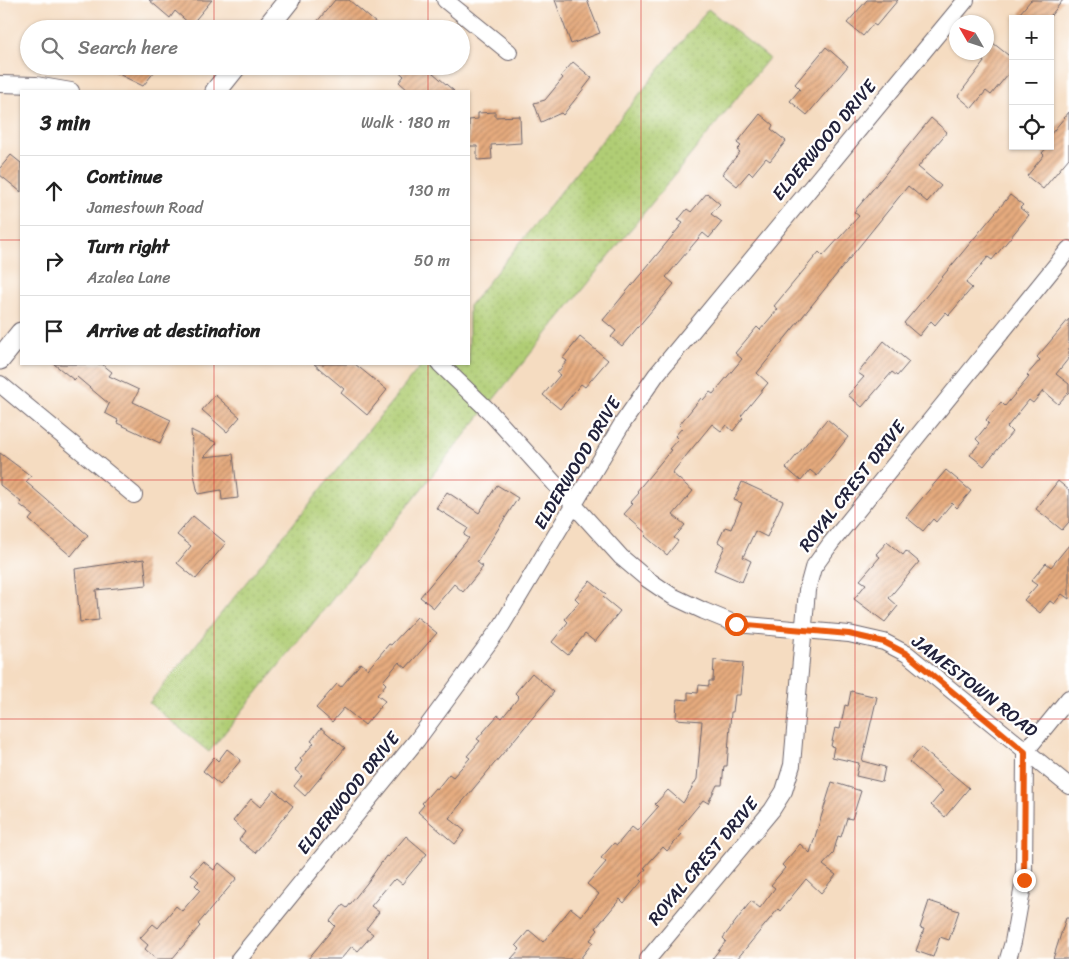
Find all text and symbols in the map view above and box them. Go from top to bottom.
north arrow [949,15,994,60]
map controls [1009,15,1054,150]
button: + [1009,15,1054,60]
search box [20,20,470,75]
text: Search here [78,31,178,64]
icon: search [38,34,66,62]
button: − [1009,60,1054,105]
street label: ELDERWOOD DRIVE [763,71,885,208]
text: 3 min [40,104,90,142]
button: locate [1009,105,1054,150]
text: Walk · 180 m [361,108,450,137]
text: Continue [87,160,163,193]
text: 130 m [408,176,450,205]
icon: ahead [40,177,68,205]
text: Jamestown Road [87,193,203,222]
text: Turn right [87,230,169,263]
text: 50 m [414,246,450,275]
icon: right [40,247,68,275]
text: Azalea Lane [87,263,170,292]
text: Arrive at destination [87,314,260,347]
icon: arrive [40,317,68,345]
street label: ELDERWOOD DRIVE [525,389,630,536]
street label: ROYAL CREST DRIVE [790,412,914,559]
route start [725,613,748,636]
street label: JAMESTOWN ROAD [904,626,1045,746]
street label: ELDERWOOD DRIVE [288,724,408,861]
street label: ROYAL CREST DRIVE [639,789,767,933]
route end [1013,869,1036,892]

